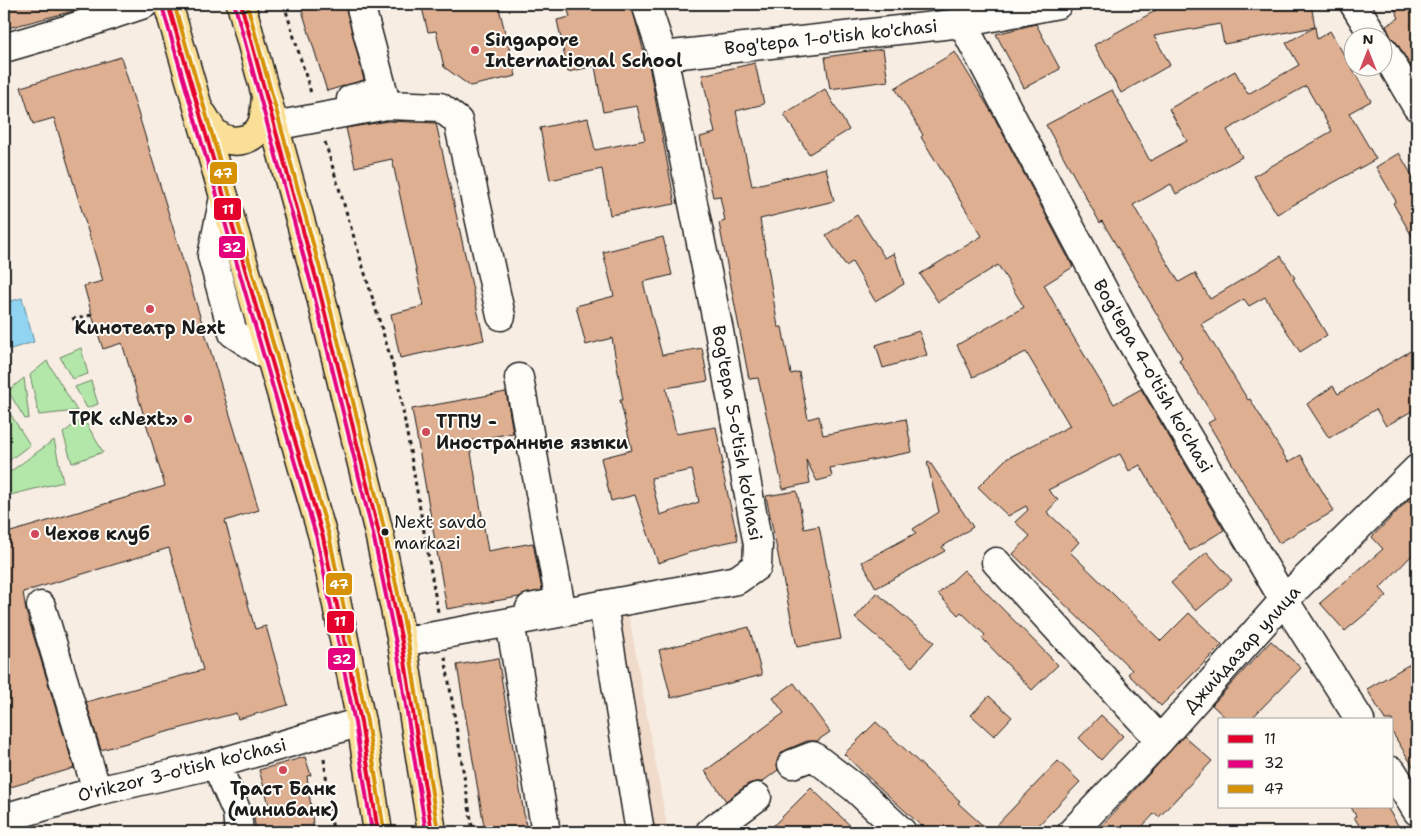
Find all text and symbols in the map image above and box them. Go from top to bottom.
street label: Bog'tepa 1-o'tish ko'chasi [723,14,939,60]
place label: Singapore International School [485,28,683,73]
north arrow [1344,28,1394,78]
text: N [1362,30,1374,48]
marker: Singapore International School [469,44,481,56]
line badge: 47 [209,161,238,185]
text: 47 [213,164,233,182]
line badge: 11 [213,197,242,221]
text: 11 [222,200,234,218]
line badge: 32 [218,235,246,259]
text: 32 [222,238,242,256]
street label: Bog'tepa 4-o'tish ko'chasi [1088,275,1218,477]
marker: Кинотеатр Next [144,303,156,315]
place label: Кинотеатр Next [74,316,226,340]
street label: Bog'tepa 5-o'tish ko'chasi [706,323,768,543]
place label: ТРК «Next» [69,407,178,431]
place label: ТГПУ - Иностранные языки [436,410,629,455]
marker: ТРК «Next» [182,413,194,425]
marker: ТГПУ - Иностранные языки [420,426,432,438]
place label: Next savdo markazi [394,511,487,554]
place label: Чехов клуб [45,522,150,546]
marker: Next savdo markazi [380,527,390,537]
marker: Чехов клуб [29,528,41,540]
line badge: 47 [325,572,353,596]
text: 47 [329,575,349,593]
street label: Джийдазар улица [1178,580,1306,718]
line badge: 11 [326,610,355,634]
text: 11 [334,612,346,630]
line badge: 32 [327,647,356,671]
text: 32 [332,650,352,668]
legend [1218,718,1394,808]
text: 11 [1264,729,1276,749]
street label: O'rikzor 3-o'tish ko'chasi [75,732,289,808]
text: 32 [1264,753,1284,773]
marker: Траст Банк (минибанк) [277,764,289,776]
place label: Траст Банк (минибанк) [228,777,338,822]
text: 47 [1264,779,1284,799]

